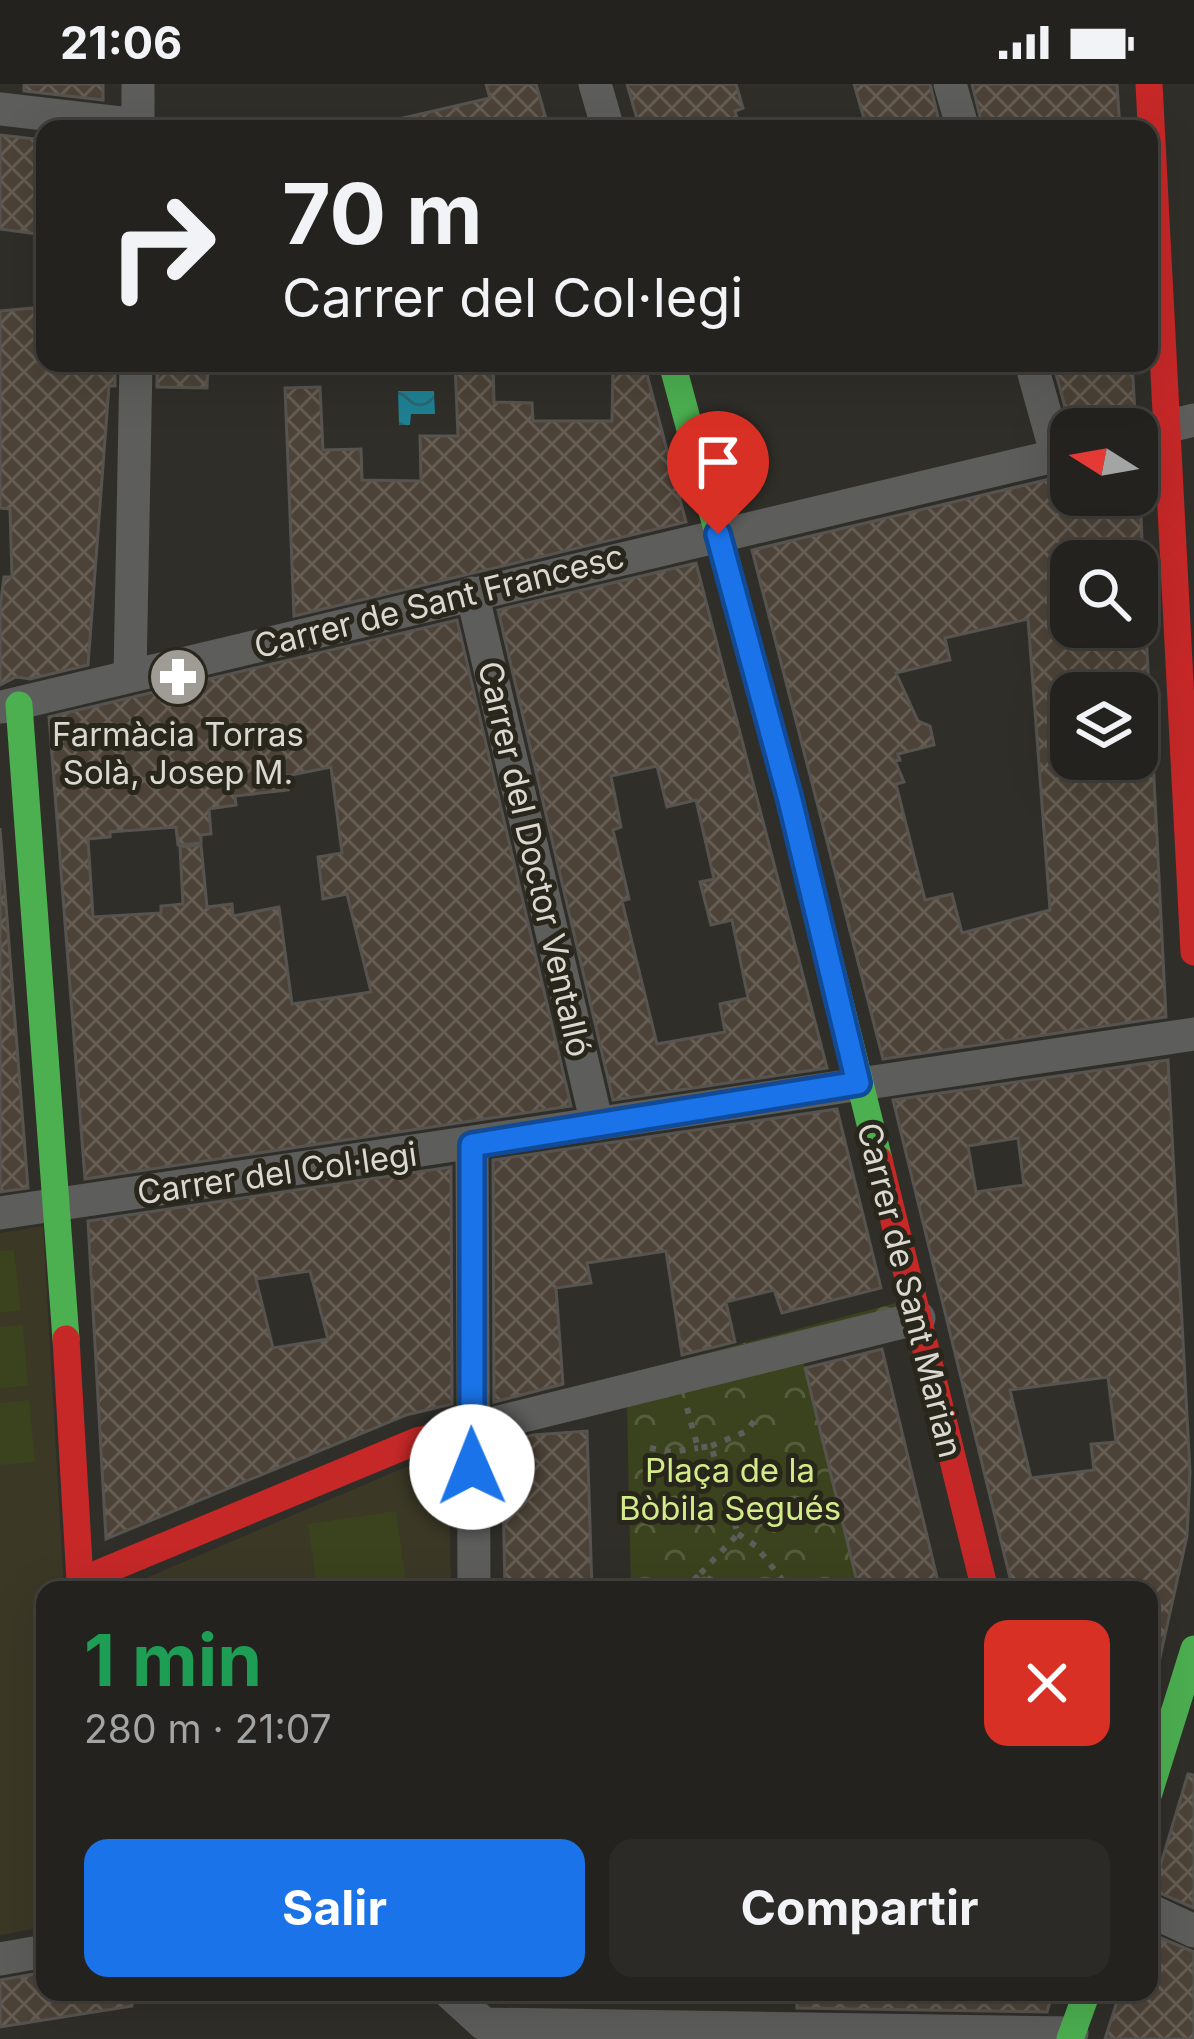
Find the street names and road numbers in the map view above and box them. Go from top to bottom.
street label: Carrer de Sant Francesc [250,536,628,666]
street label: Carrer del Doctor Ventalló [470,657,600,1061]
street label: Carrer de Sant Marian [849,1118,971,1462]
street label: Carrer del Col·legi [135,1134,419,1212]

